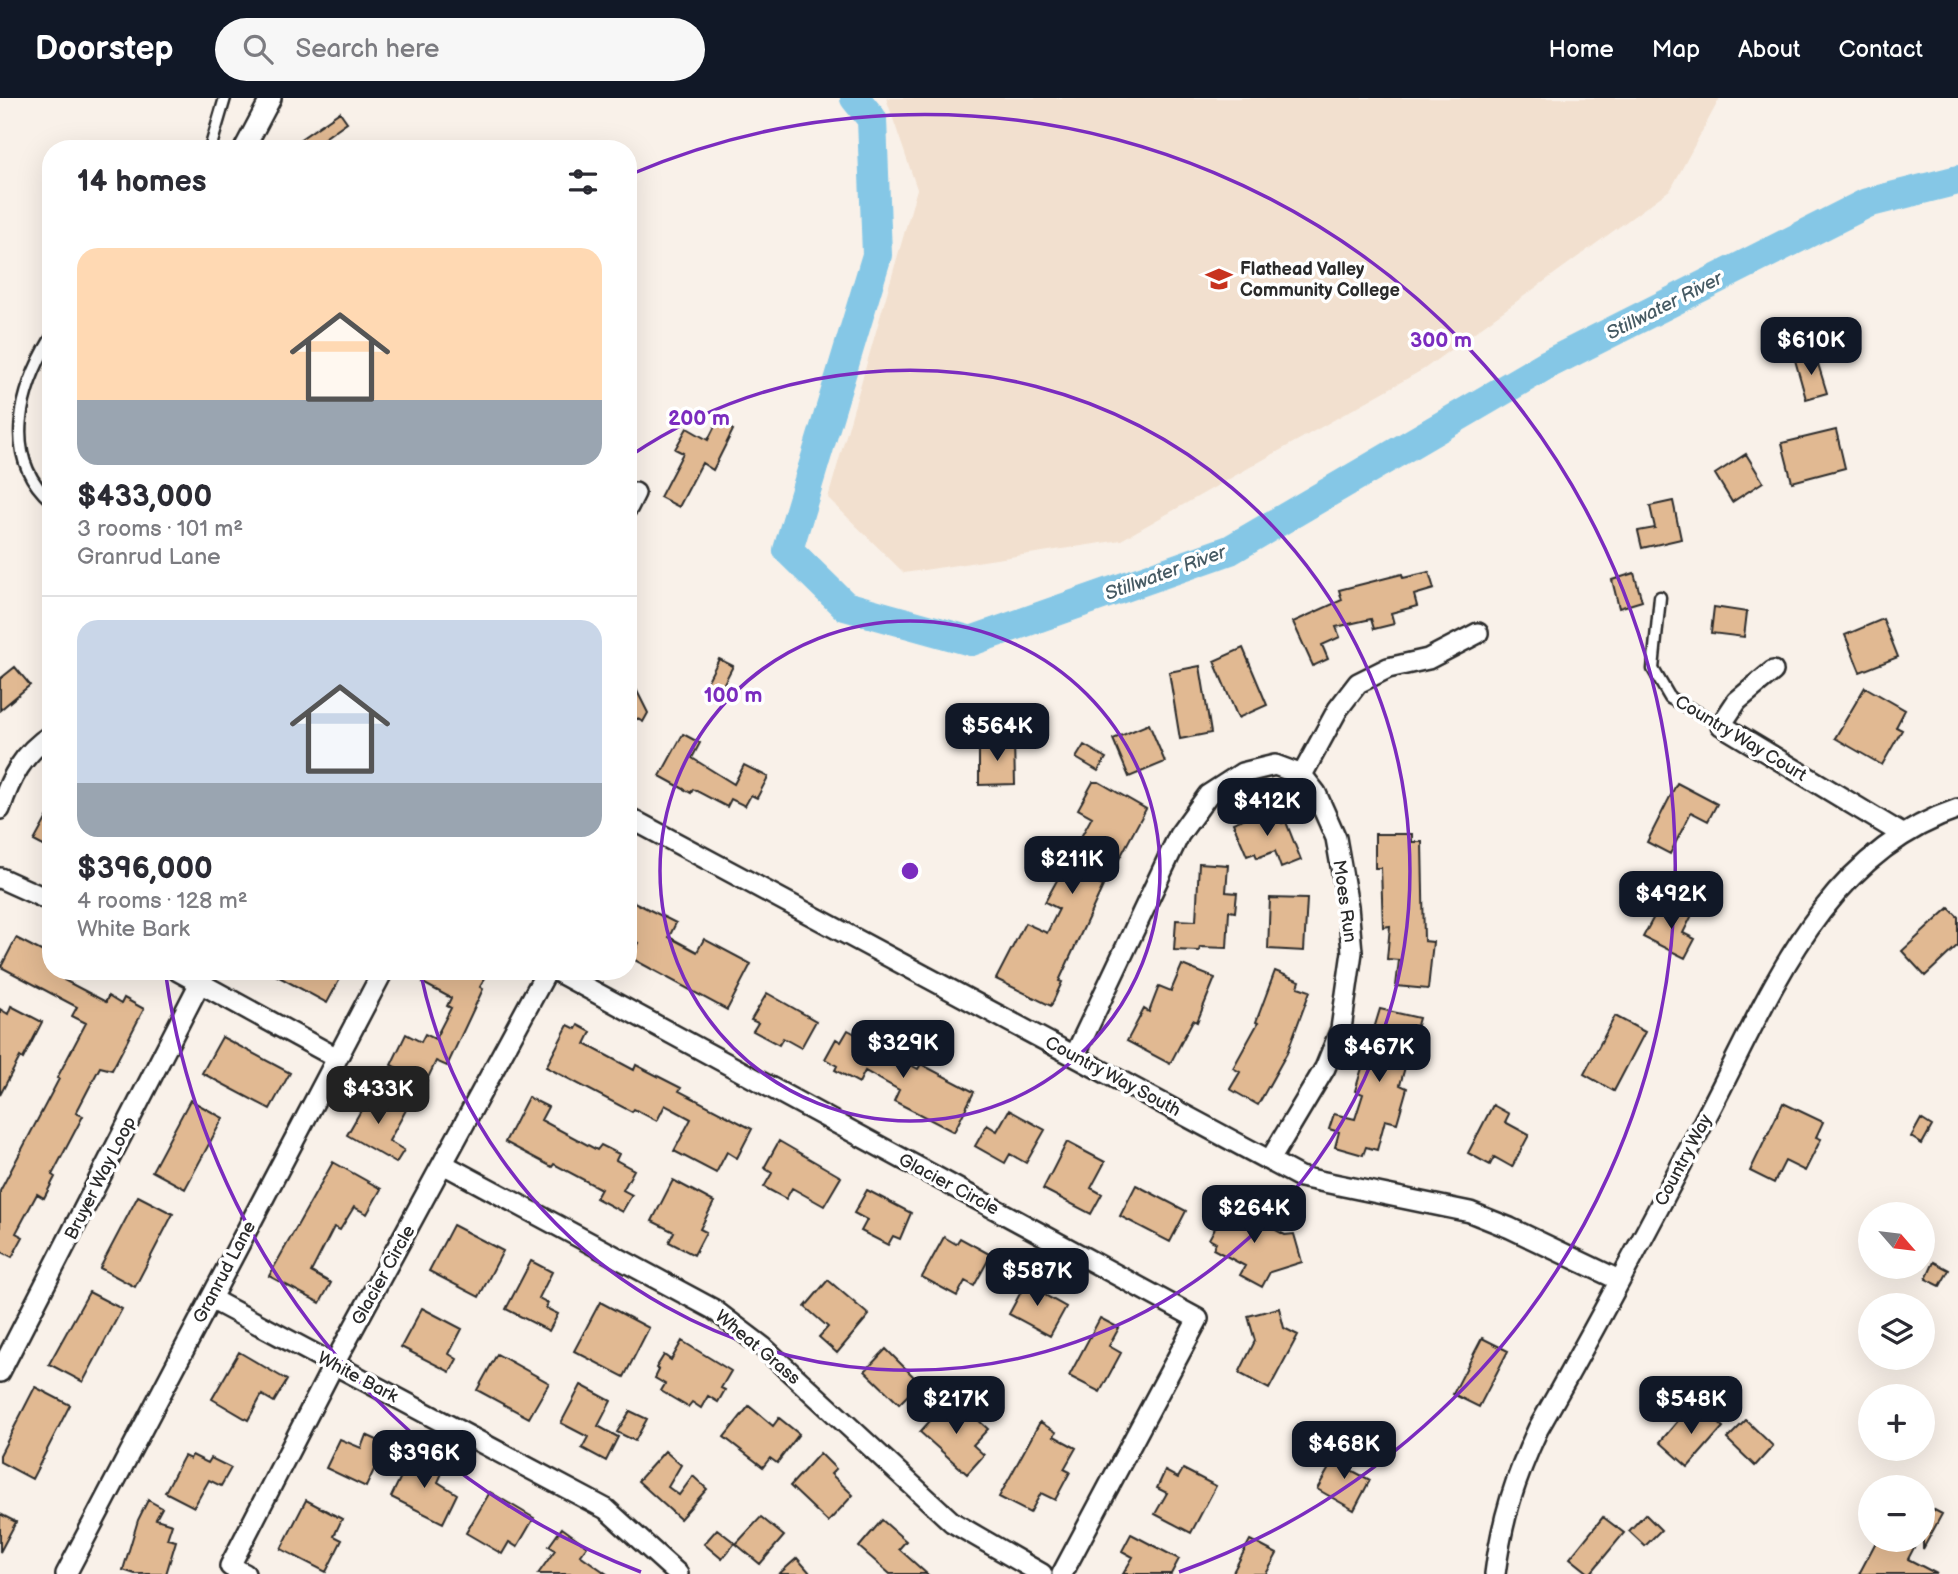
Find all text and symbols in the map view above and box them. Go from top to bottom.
search box [215,18,705,81]
text: Doorstep [35,29,173,69]
icon: search [239,30,277,68]
text: Search here [295,34,439,65]
text: Home [1549,35,1614,64]
text: Map [1652,35,1700,64]
text: About [1738,35,1800,64]
text: Contact [1838,35,1923,64]
icon: filters [564,163,602,201]
text: 14 homes [77,164,206,200]
place label: Flathead Valley Community College [1240,259,1400,301]
school or university icon: Flathead Valley Community College [1204,264,1234,294]
water label: Stillwater River [1603,267,1727,345]
icon: home [277,294,403,420]
pin: $610K [1762,317,1860,377]
text: $610K [1777,326,1845,354]
text: 300 m [1410,328,1472,353]
text: 200 m [668,406,730,431]
text: $433,000 [77,479,212,515]
text: 3 rooms · 101 m² [77,515,243,543]
water label: Stillwater River [1102,541,1230,606]
text: Granrud Lane [77,543,221,571]
icon: home [277,666,403,792]
text: 100 m [704,683,762,708]
street label: Country Way Court [1671,691,1811,786]
pin: $564K [948,704,1046,763]
text: $564K [961,712,1033,740]
pin: $412K [1218,778,1316,838]
text: $412K [1233,787,1301,815]
pin: $211K [1023,836,1121,896]
text: $211K [1040,845,1104,873]
text: $396,000 [77,851,213,887]
street label: Moes Run [1328,858,1361,944]
centre of rings [898,859,922,883]
pin: $492K [1622,872,1720,931]
text: $492K [1635,880,1707,908]
text: 4 rooms · 128 m² [77,887,248,915]
text: White Bark [77,915,190,943]
pin: $329K [854,1020,952,1080]
pin: $467K [1330,1024,1428,1084]
text: $329K [867,1029,939,1057]
street label: Country Way South [1041,1032,1184,1121]
text: $467K [1344,1033,1414,1061]
pin: $433K [329,1066,427,1126]
text: $433K [342,1075,414,1103]
street label: Country Way [1651,1110,1717,1210]
street label: Bruyer Way Loop [60,1113,141,1243]
street label: Glacier Circle [895,1149,1003,1220]
pin: $264K [1205,1186,1303,1245]
text: $264K [1218,1194,1290,1222]
north arrow [1858,1202,1936,1279]
map controls [1858,1202,1935,1552]
street label: Granrud Lane [189,1217,260,1327]
street label: Glacier Circle [347,1221,420,1329]
pin: $587K [988,1248,1086,1308]
text: $587K [1002,1257,1072,1285]
button: layers [1858,1293,1935,1370]
street label: Wheat Grass [711,1306,805,1389]
street label: White Bark [314,1347,402,1408]
pin: $217K [907,1376,1005,1436]
pin: $548K [1642,1376,1740,1436]
button: + [1858,1384,1935,1461]
text: $217K [923,1385,989,1413]
text: $548K [1655,1385,1727,1413]
pin: $468K [1295,1422,1393,1481]
pin: $396K [375,1430,473,1490]
text: $468K [1308,1430,1380,1458]
text: $396K [388,1439,460,1467]
button: − [1858,1475,1935,1552]

